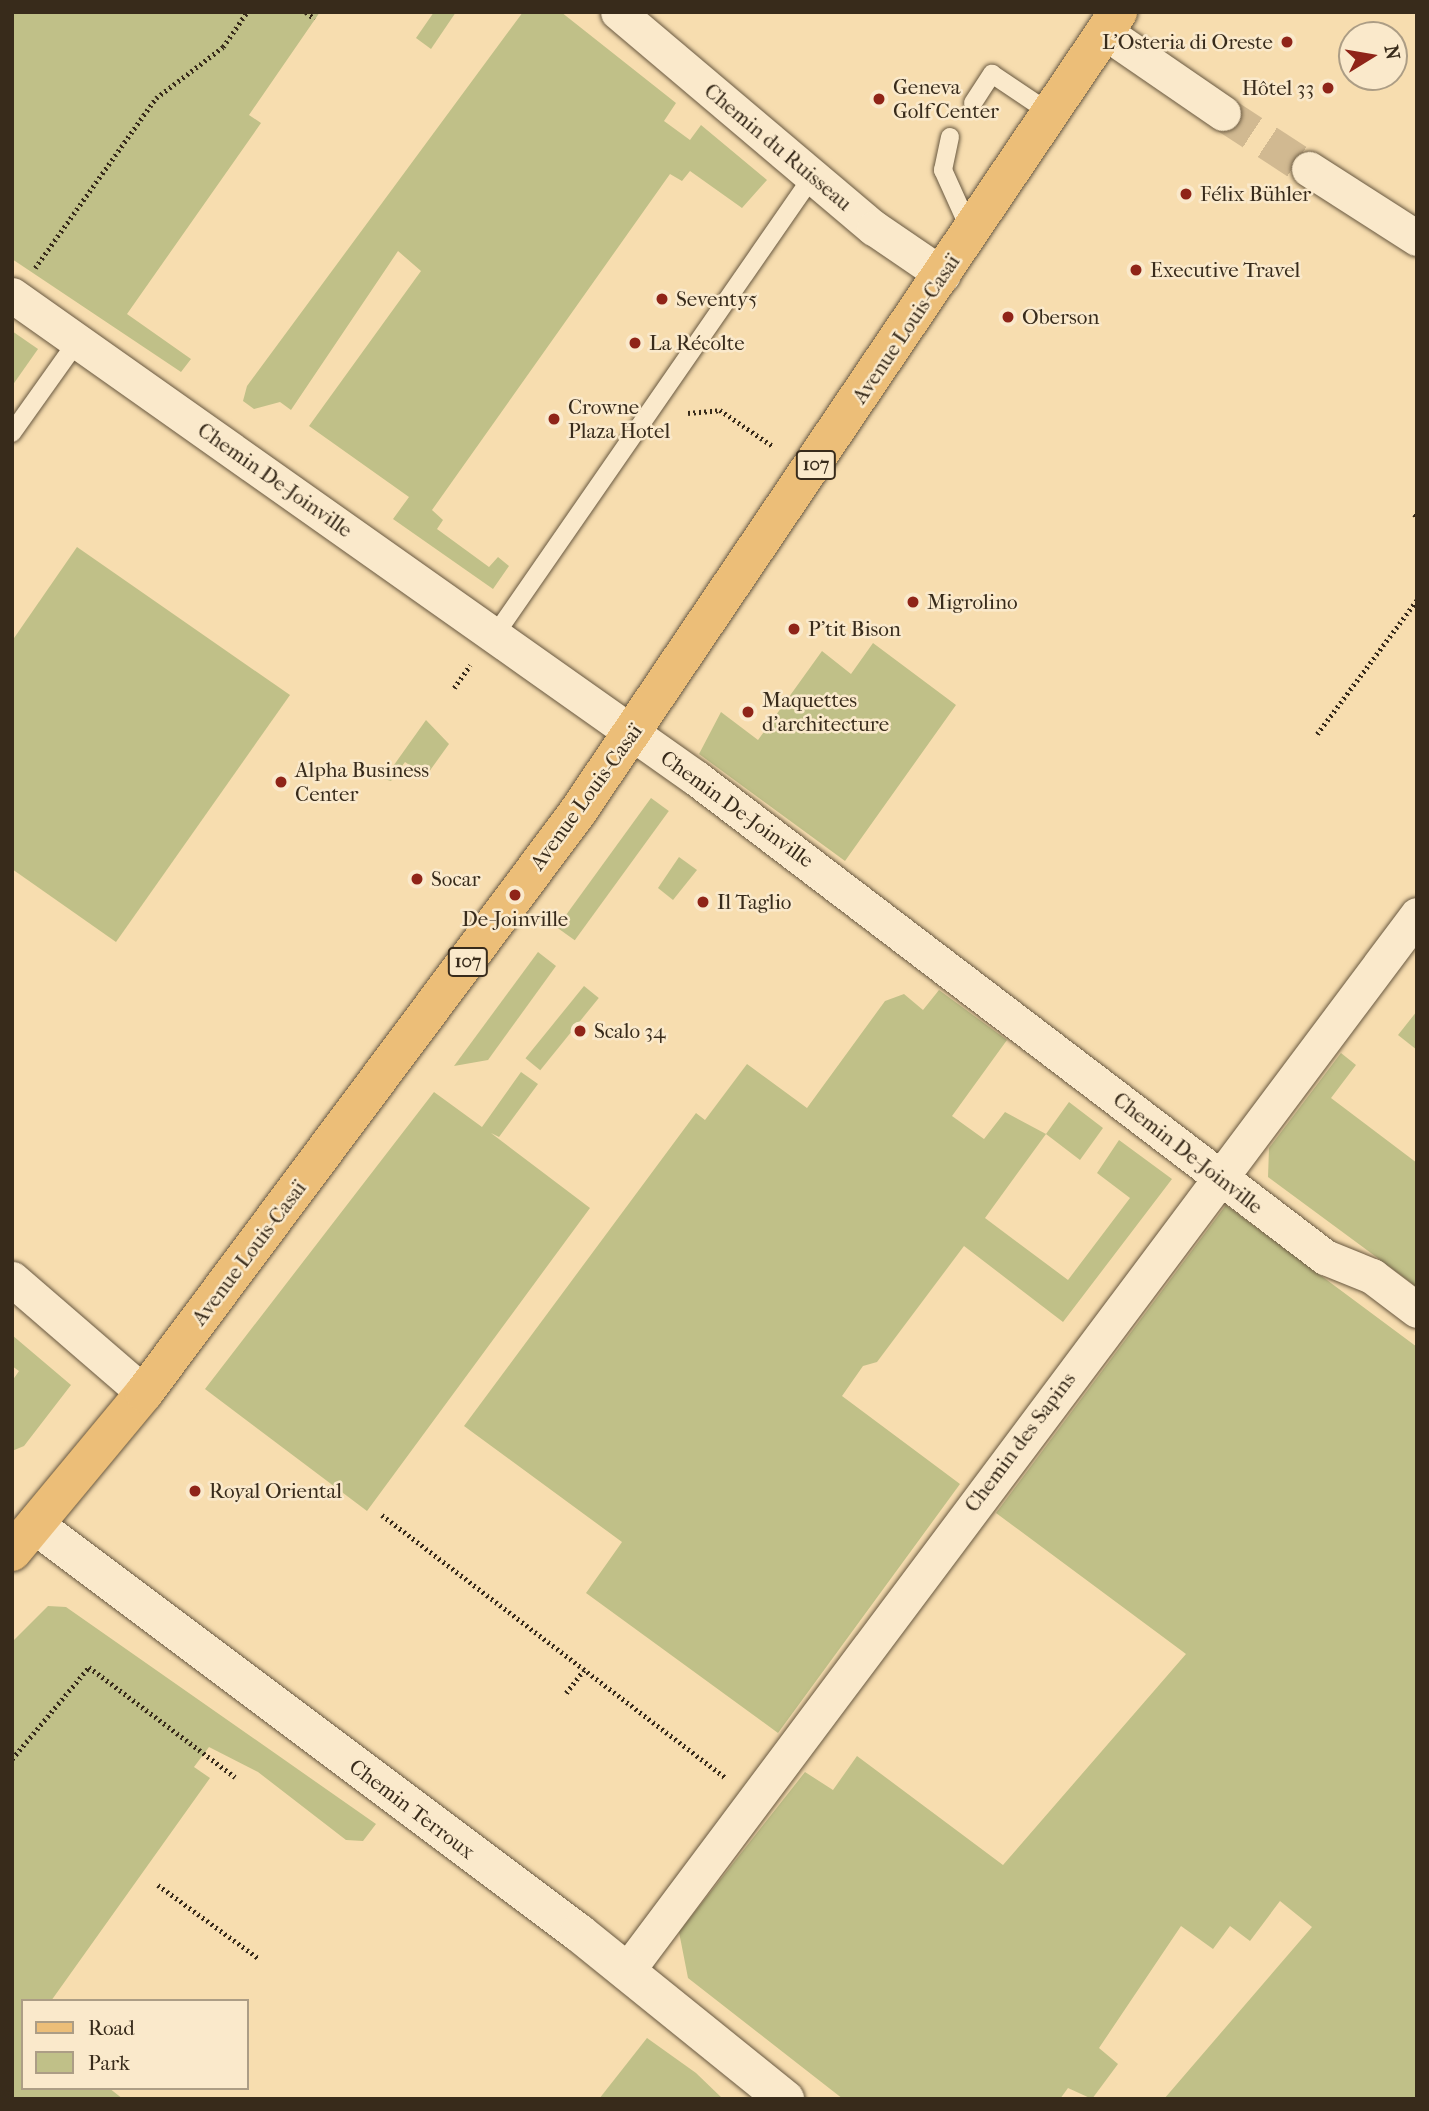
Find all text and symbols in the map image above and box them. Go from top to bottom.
north arrow [1338,21,1408,91]
place label: L'Osteria di Oreste [1102,29,1273,55]
marker: L'Osteria di Oreste [1279,34,1295,50]
text: N [1379,43,1404,62]
place label: Geneva Golf Center [893,74,999,124]
place label: Hôtel 33 [1242,75,1314,101]
street label: Chemin du Ruisseau [699,78,857,216]
marker: Hôtel 33 [1320,80,1336,96]
marker: Geneva Golf Center [871,91,887,107]
place label: Félix Bühler [1200,181,1311,207]
marker: Félix Bühler [1178,186,1194,202]
street label: Avenue Louis-Casaï [847,250,965,408]
place label: Executive Travel [1150,257,1300,283]
marker: Executive Travel [1128,262,1144,278]
place label: Seventy5 [676,286,757,312]
marker: Seventy5 [654,291,670,307]
place label: Oberson [1022,304,1099,330]
marker: Oberson [1000,309,1016,325]
place label: La Récolte [649,330,745,356]
marker: La Récolte [627,335,643,351]
place label: Crowne Plaza Hotel [568,394,670,444]
marker: Crowne Plaza Hotel [546,411,562,427]
street label: Chemin De-Joinville [193,417,357,543]
road number: 107 [795,450,837,480]
place label: Migrolino [927,589,1018,615]
marker: Migrolino [905,594,921,610]
place label: P'tit Bison [808,616,901,642]
marker: P'tit Bison [786,621,802,637]
place label: Maquettes d'architecture [762,687,889,737]
marker: Maquettes d'architecture [740,704,756,720]
street label: Avenue Louis-Casaï [525,719,647,875]
street label: Chemin De-Joinville [656,745,818,873]
place label: Alpha Business Center [295,757,429,807]
marker: Alpha Business Center [273,774,289,790]
place label: Socar [431,866,480,892]
marker: Socar [409,871,425,887]
marker: De-Joinville [507,887,523,903]
place label: Il Taglio [717,889,791,915]
marker: Il Taglio [695,894,711,910]
place label: De-Joinville [462,906,568,932]
road number: 107 [447,946,489,978]
place label: Scalo 34 [594,1018,666,1044]
marker: Scalo 34 [572,1023,588,1039]
street label: Chemin De-Joinville [1108,1087,1268,1219]
street label: Avenue Louis-Casaï [186,1176,312,1330]
street label: Chemin des Sapins [959,1367,1081,1517]
place label: Royal Oriental [209,1478,342,1504]
marker: Royal Oriental [187,1483,203,1499]
street label: Chemin Terroux [344,1754,480,1864]
legend [21,1999,248,2090]
text: Road [88,2016,135,2040]
text: Park [88,2051,130,2075]

